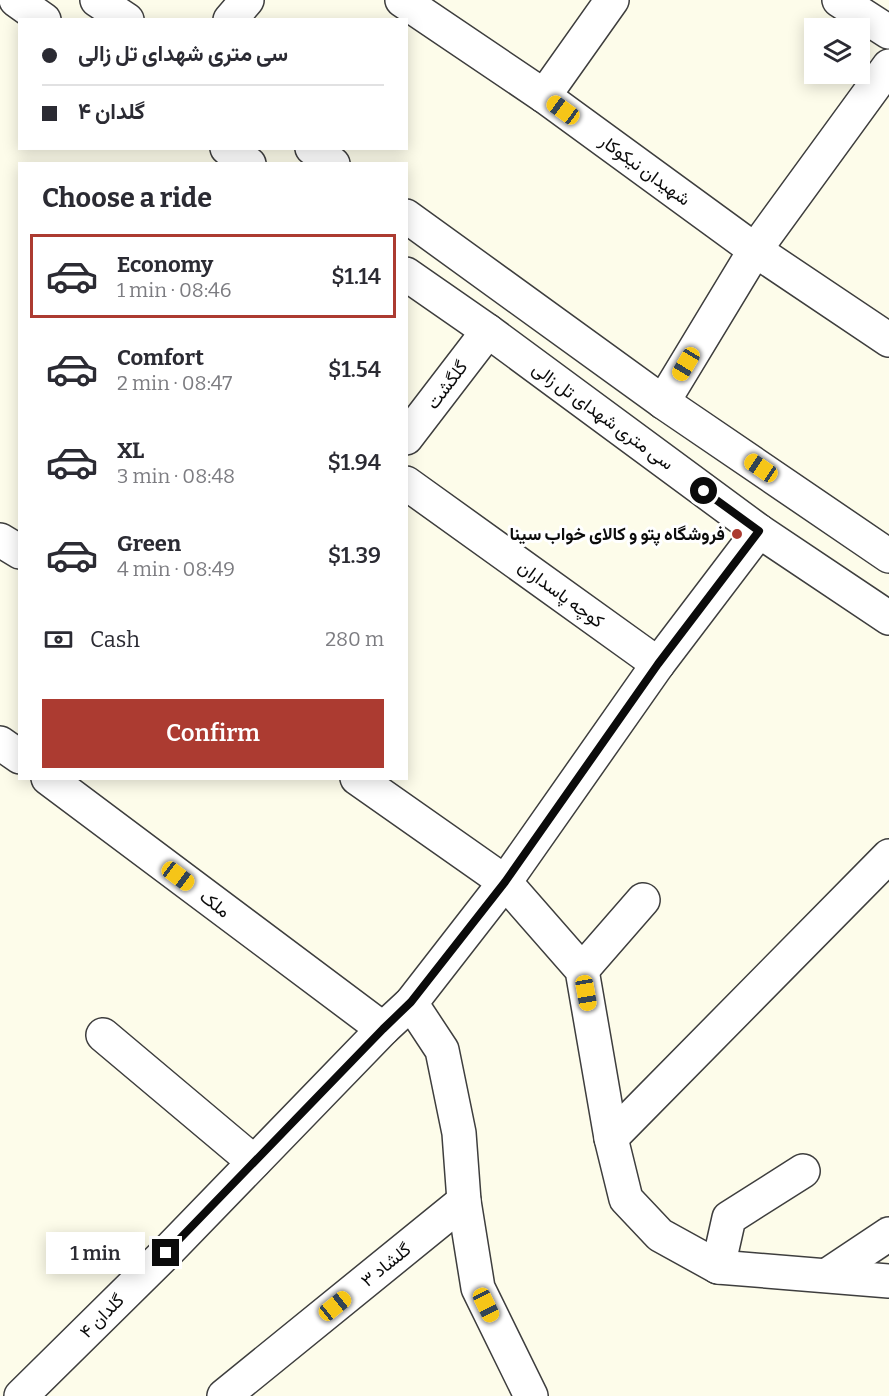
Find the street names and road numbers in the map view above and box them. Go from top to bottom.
street label: شهیدان نیکوکار [594,129,695,210]
street label: گلگشت [422,356,472,414]
street label: سی متری شهدای تل زالی [528,357,678,475]
street label: کوچه پاسداران [513,556,608,633]
street label: ملک [195,886,235,922]
street label: گلشاد ۳ [357,1238,415,1292]
street label: گلدان ۴ [75,1289,129,1343]

